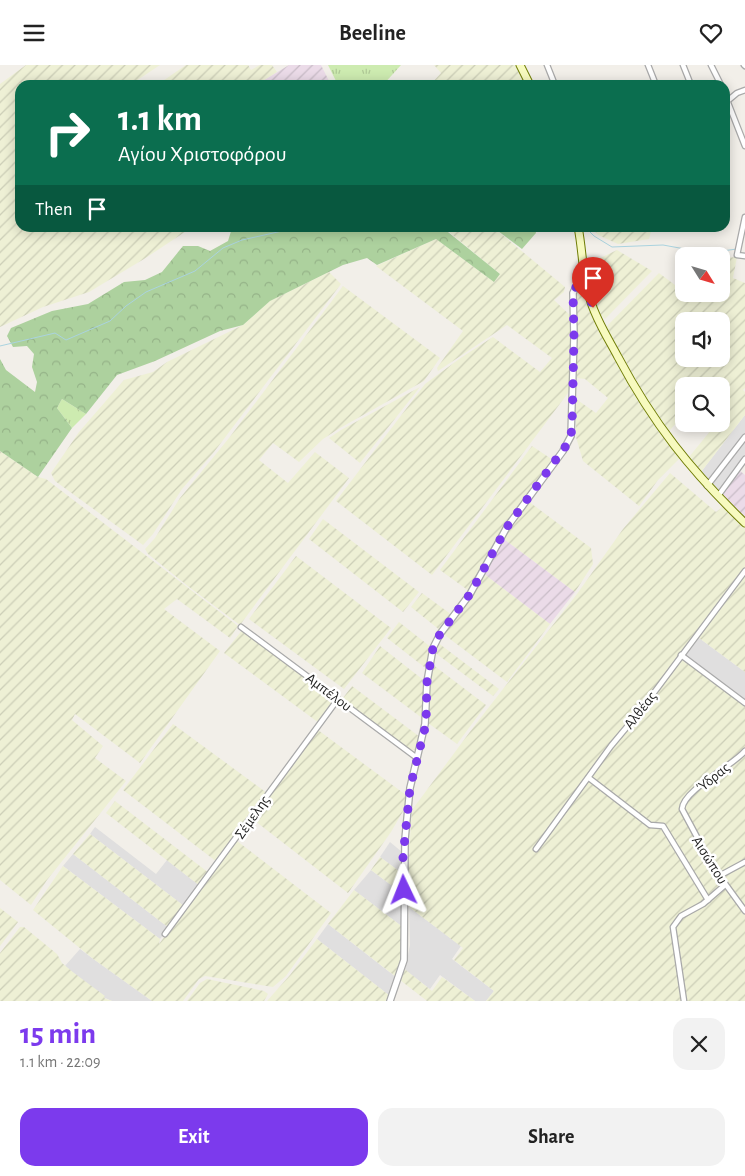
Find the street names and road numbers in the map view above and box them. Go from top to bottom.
street label: Αμπέλου [303,670,354,714]
street label: Αλθέας [621,689,660,732]
street label: Ύδρας [694,760,733,795]
street label: Σέμελης [232,793,273,842]
street label: Αισώπου [689,834,730,887]

